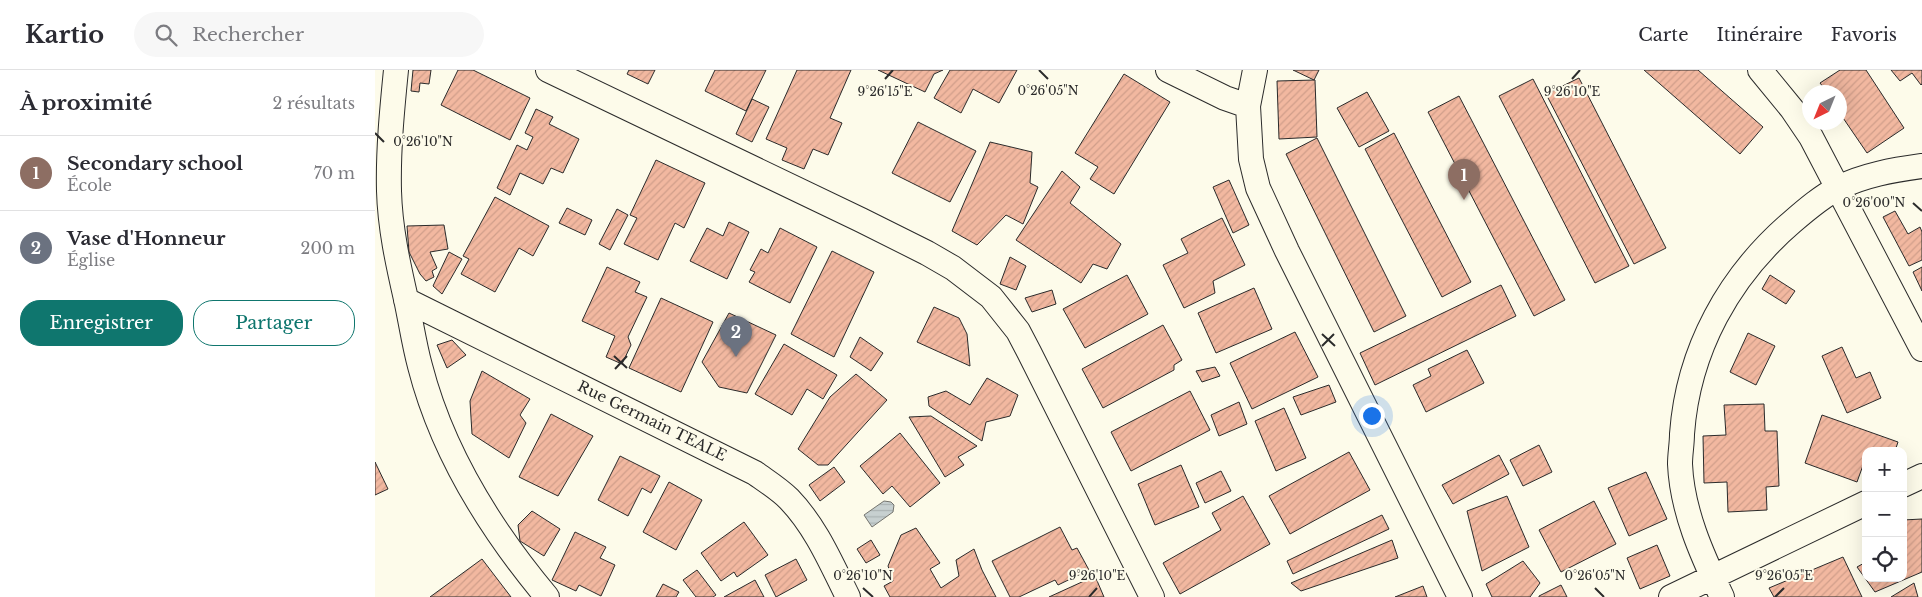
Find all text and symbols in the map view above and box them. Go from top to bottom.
search box [134,12,484,57]
text: Kartio [25,20,104,49]
icon: search [152,21,180,49]
text: Rechercher [192,23,304,46]
text: Carte [1638,24,1688,46]
text: Itinéraire [1716,24,1803,46]
text: Favoris [1831,24,1897,46]
text: 0°26'05"N [1017,83,1079,98]
text: 9°26'15"E [858,84,913,99]
text: 9°26'10"E [1544,84,1601,99]
north arrow [1802,85,1847,130]
text: À proximité [20,90,152,116]
text: 2 résultats [273,93,355,113]
text: 0°26'10"N [393,134,453,149]
text: Secondary school [67,152,243,175]
pin: 1 [1448,159,1480,200]
text: 1 [33,163,39,183]
text: 70 m [314,163,355,183]
text: École [67,175,112,195]
text: 0°26'00"N [1843,195,1906,210]
text: Vase d'Honneur [67,227,225,250]
text: 2 [31,238,41,258]
text: 200 m [301,238,355,258]
text: Église [67,250,115,270]
button: Enregistrer [20,300,183,346]
button: Partager [193,300,355,346]
pin: 2 [720,316,752,357]
street label: Rue Germain TEALE [575,376,730,465]
your location [1359,403,1385,429]
map controls [1862,447,1907,582]
button: + [1862,447,1907,492]
button: − [1862,492,1907,537]
button: locate [1862,537,1907,582]
text: 0°26'10"N [833,568,893,583]
text: 9°26'10"E [1069,568,1126,583]
text: 0°26'05"N [1564,568,1626,583]
text: 9°26'05"E [1755,568,1813,583]

